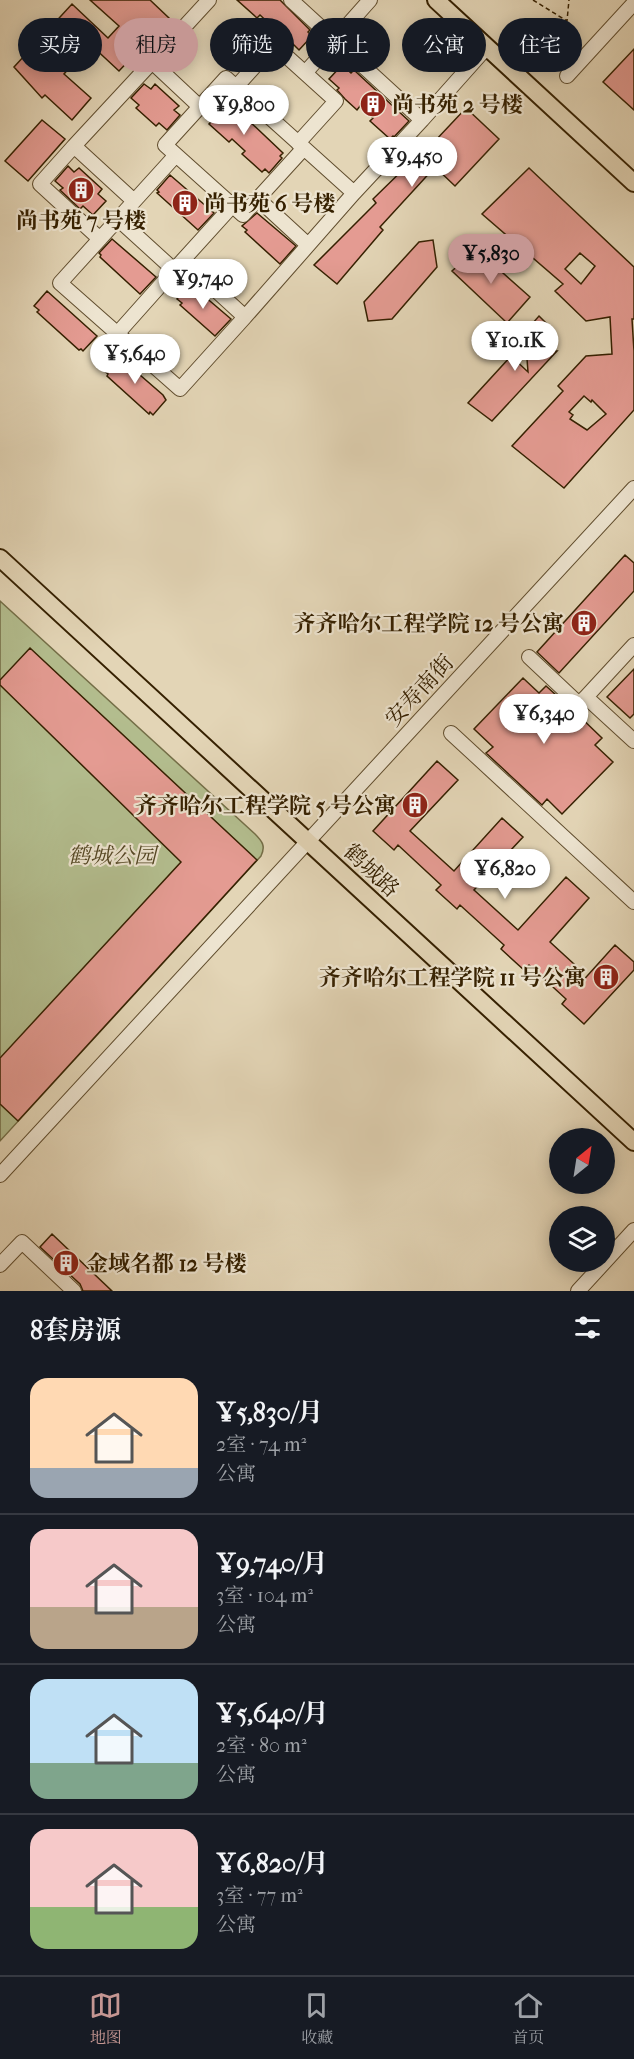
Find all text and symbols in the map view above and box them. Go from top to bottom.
chip: 买房 [18,18,102,72]
chip: 租房 [114,18,198,72]
chip: 筛选 [210,18,294,72]
chip: 新上 [306,18,390,72]
chip: 公寓 [402,18,486,72]
chip: 住宅 [498,18,582,72]
pin: ¥9,800 [195,85,293,136]
building icon: 尚书苑 2 号楼 [358,89,388,119]
place label: 尚书苑 2 号楼 [392,92,523,118]
text: ¥9,800 [213,93,275,116]
pin: ¥9,450 [363,137,461,188]
text: ¥9,450 [381,145,443,168]
building icon: 尚书苑 7 号楼 [66,175,96,205]
building icon: 尚书苑 6 号楼 [170,188,200,218]
place label: 尚书苑 6 号楼 [204,191,335,217]
place label: 尚书苑 7 号楼 [16,208,146,234]
pin: ¥5,830 [442,234,540,285]
text: ¥5,830 [462,242,520,265]
pin: ¥9,740 [154,259,252,310]
text: ¥9,740 [172,267,234,290]
pin: ¥10.1K [466,321,564,372]
text: ¥10.1K [485,329,545,352]
pin: ¥5,640 [86,334,184,385]
text: ¥5,640 [104,342,166,365]
building icon: 齐齐哈尔工程学院 12 号公寓 [569,608,599,638]
place label: 齐齐哈尔工程学院 12 号公寓 [293,611,564,637]
street label: 安寿南街 [380,650,459,732]
pin: ¥6,340 [495,694,593,745]
text: ¥6,340 [513,702,575,725]
building icon: 齐齐哈尔工程学院 5 号公寓 [400,790,430,820]
place label: 齐齐哈尔工程学院 5 号公寓 [135,793,396,819]
street label: 鹤城路 [338,839,404,903]
park label: 鹤城公园 [68,843,159,869]
pin: ¥6,820 [456,849,554,900]
text: ¥6,820 [474,857,536,880]
building icon: 齐齐哈尔工程学院 11 号公寓 [591,962,621,992]
place label: 齐齐哈尔工程学院 11 号公寓 [319,965,586,991]
north arrow [549,1128,615,1194]
map controls [549,1128,615,1272]
button: layers [549,1206,615,1272]
building icon: 金域名都 12 号楼 [51,1248,81,1278]
place label: 金域名都 12 号楼 [86,1251,247,1277]
icon: filters [571,1311,604,1344]
text: 8套房源 [30,1315,121,1346]
text: ¥5,830/月 [216,1397,323,1428]
icon: home [78,1402,150,1474]
text: 2室 · 74 m² [216,1433,306,1456]
text: 公寓 [216,1462,256,1485]
text: ¥9,740/月 [216,1548,328,1579]
icon: home [78,1553,150,1625]
text: 3室 · 104 m² [216,1584,313,1607]
text: 公寓 [216,1613,256,1636]
text: ¥5,640/月 [216,1698,329,1729]
icon: home [78,1703,150,1775]
text: 2室 · 80 m² [216,1734,307,1757]
text: 公寓 [216,1763,256,1786]
text: ¥6,820/月 [216,1848,329,1879]
icon: home [78,1853,150,1925]
text: 3室 · 77 m² [216,1884,303,1907]
text: 公寓 [216,1913,256,1936]
tab: 地图 [89,1989,122,2048]
tab: 收藏 [300,1989,333,2048]
tab: 首页 [512,1989,545,2048]

